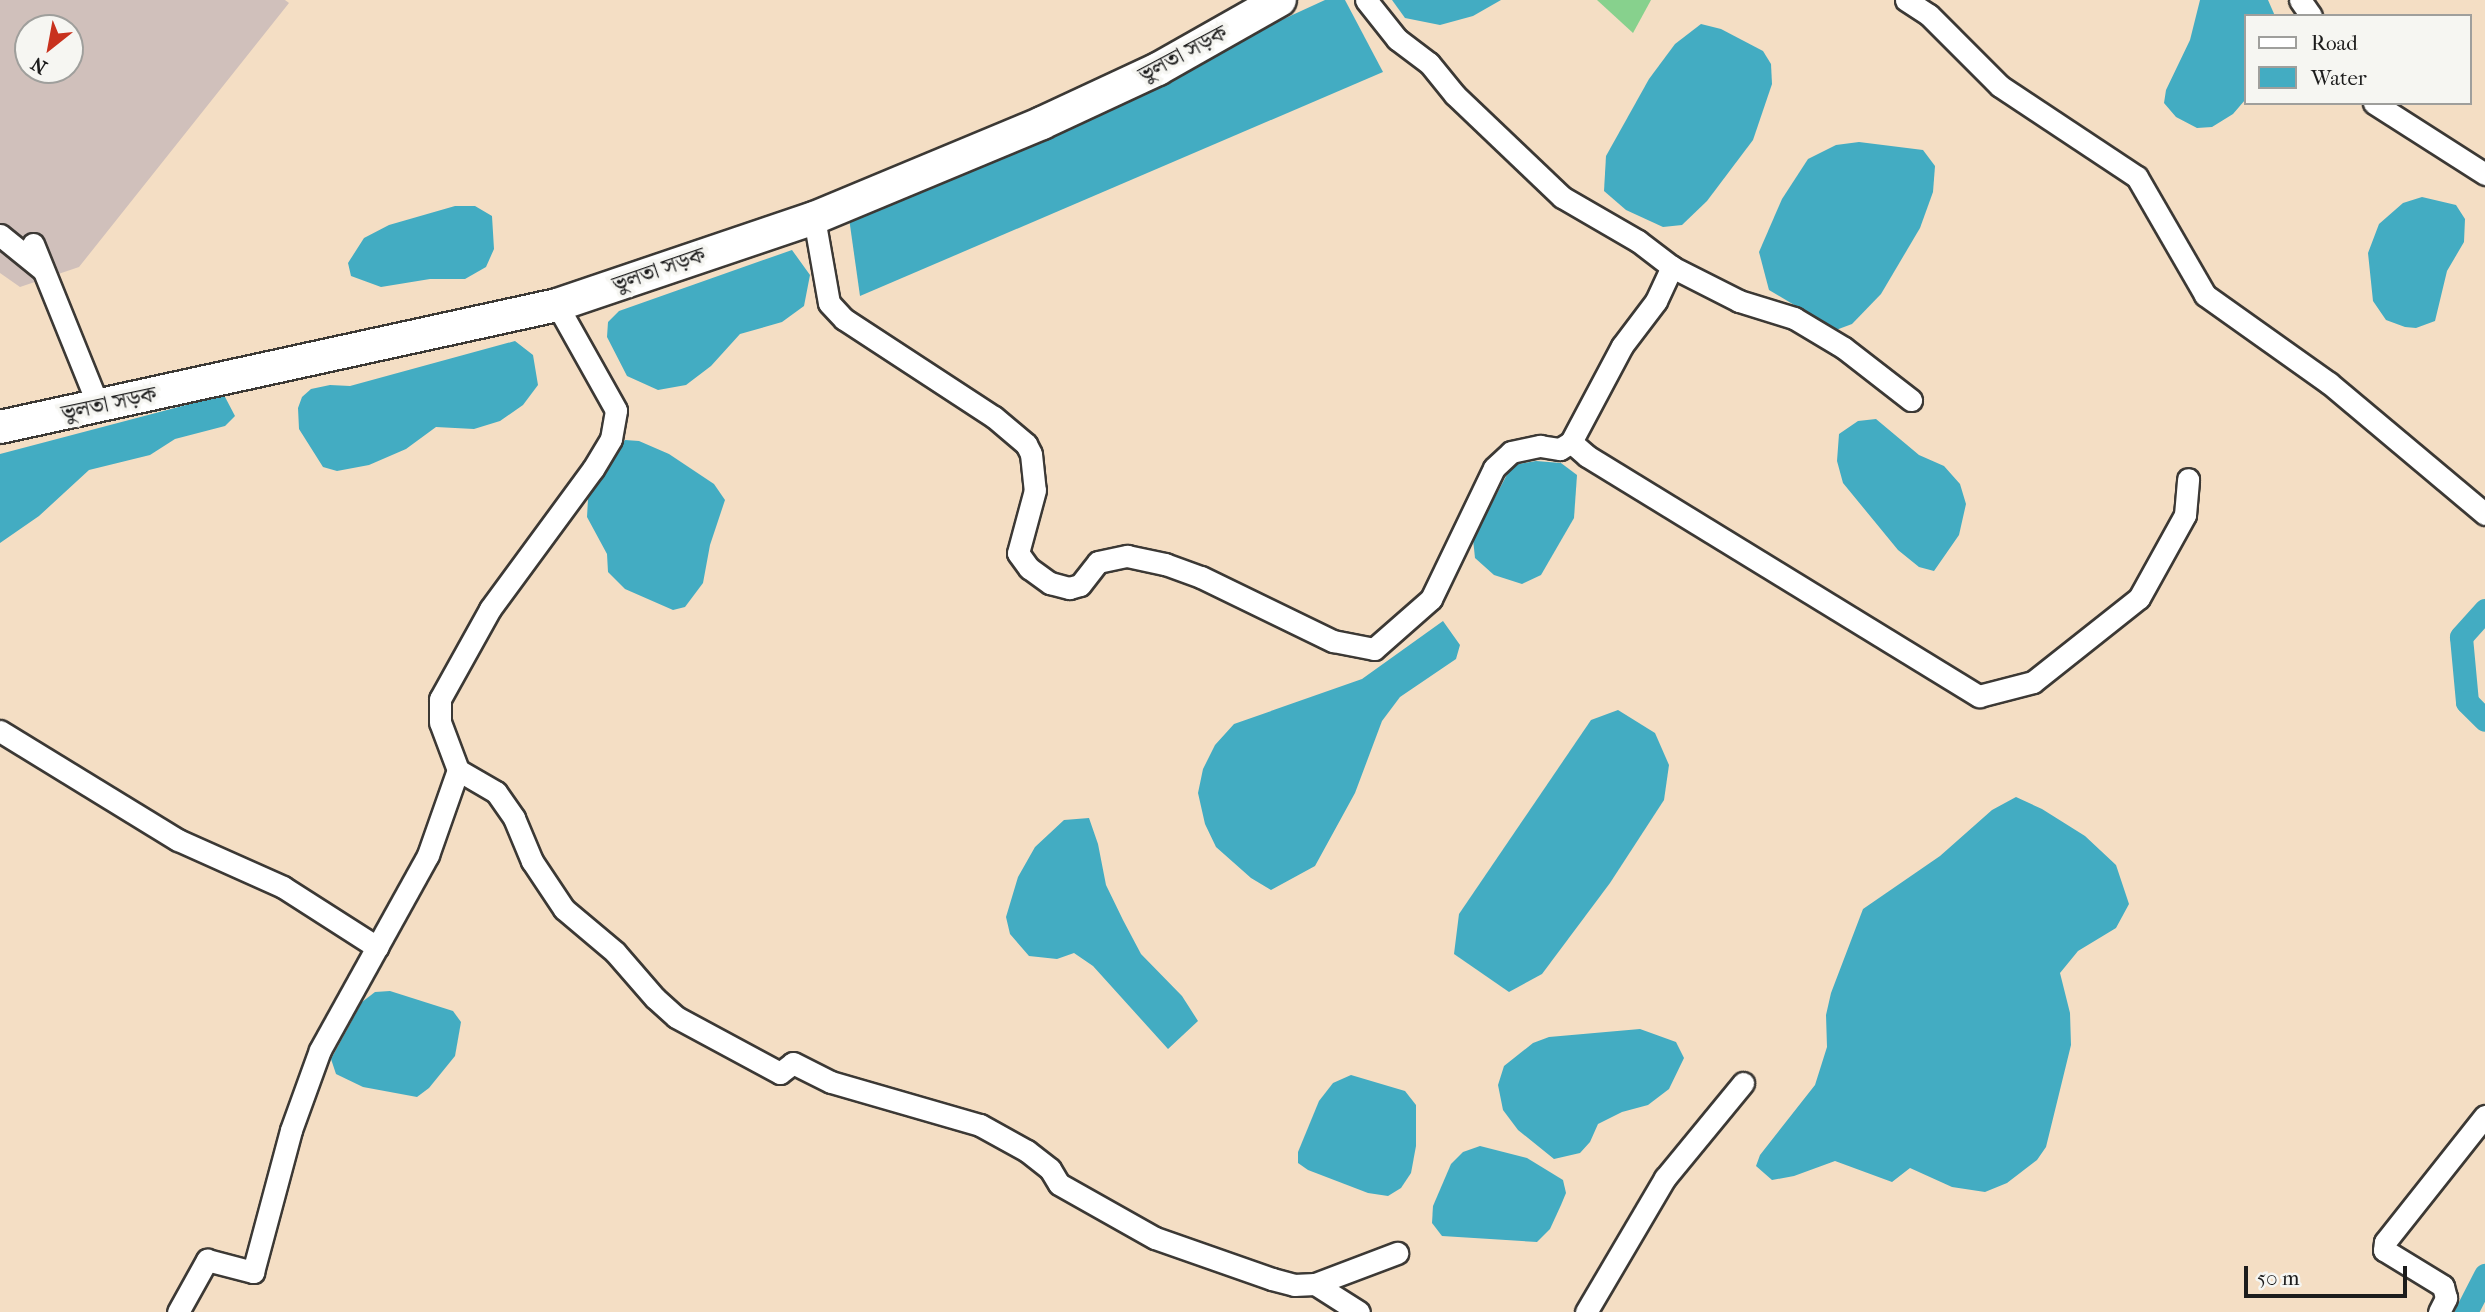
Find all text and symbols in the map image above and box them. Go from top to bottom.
north arrow [14,14,84,84]
legend [2244,14,2471,105]
street label: ভুলতা সড়ক [1134,19,1232,89]
text: Road [2311,31,2358,55]
text: N [27,52,51,78]
text: Water [2311,66,2367,90]
street label: ভুলতা সড়ক [609,241,709,299]
street label: ভুলতা সড়ক [59,380,159,428]
scale bar [2247,1252,2410,1296]
text: 50 m [2257,1266,2300,1290]

